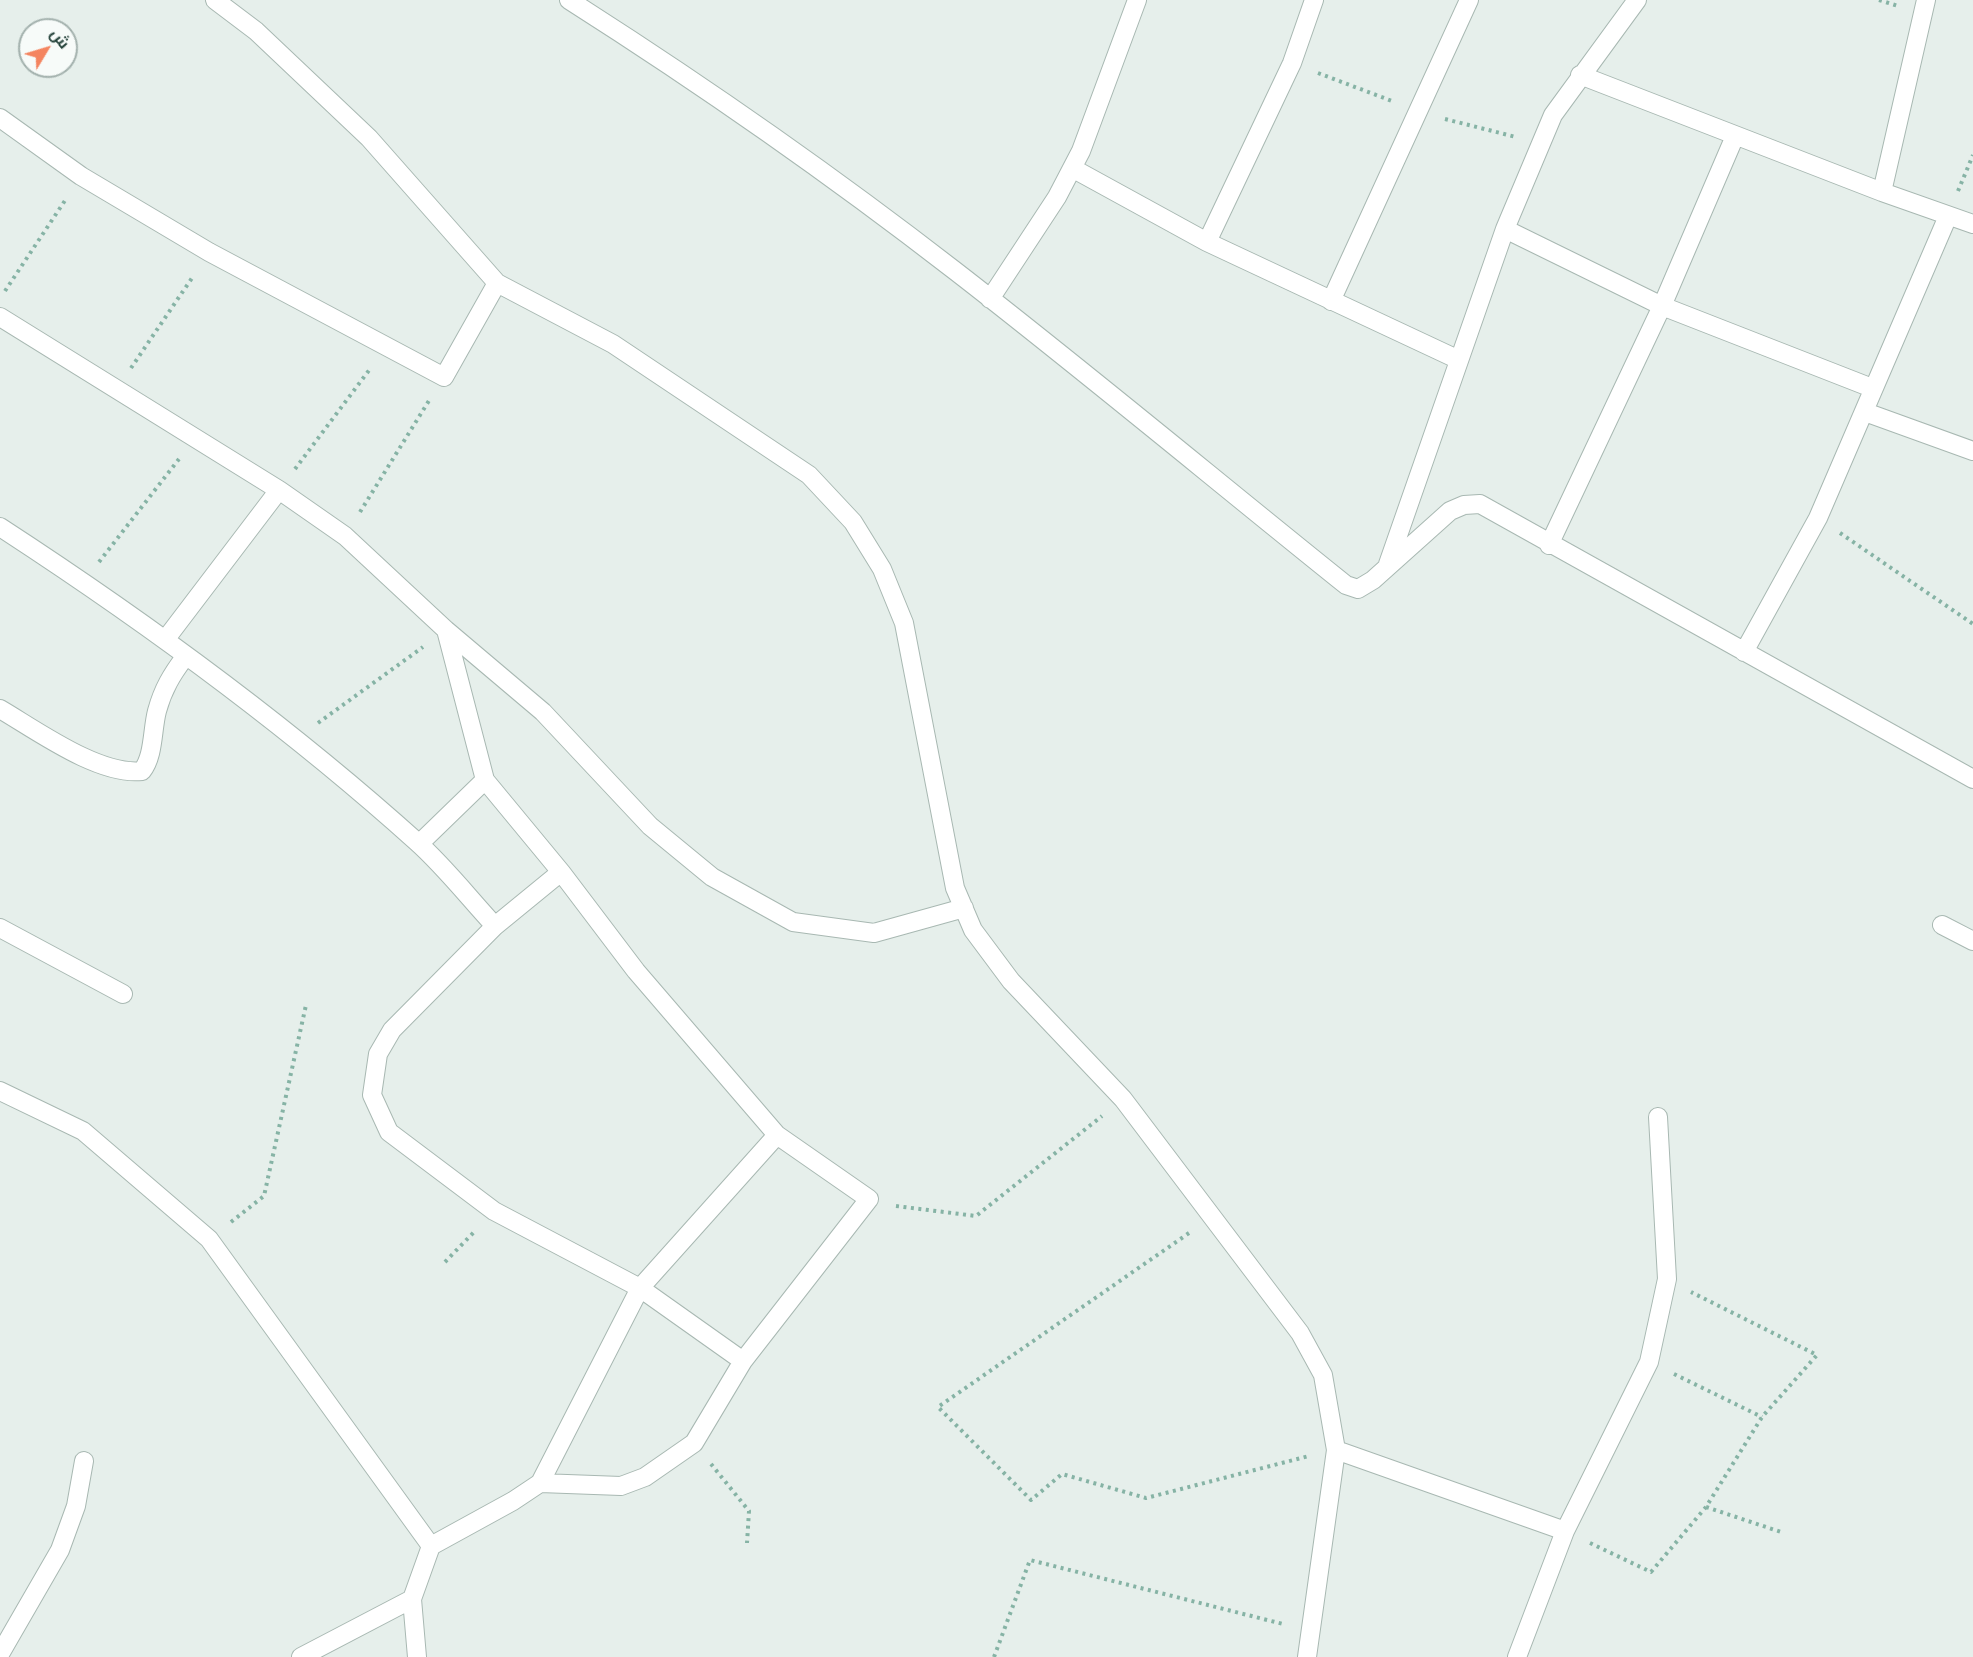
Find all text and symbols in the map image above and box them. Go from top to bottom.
north arrow [18,18,78,78]
text: ش [47,25,74,52]

